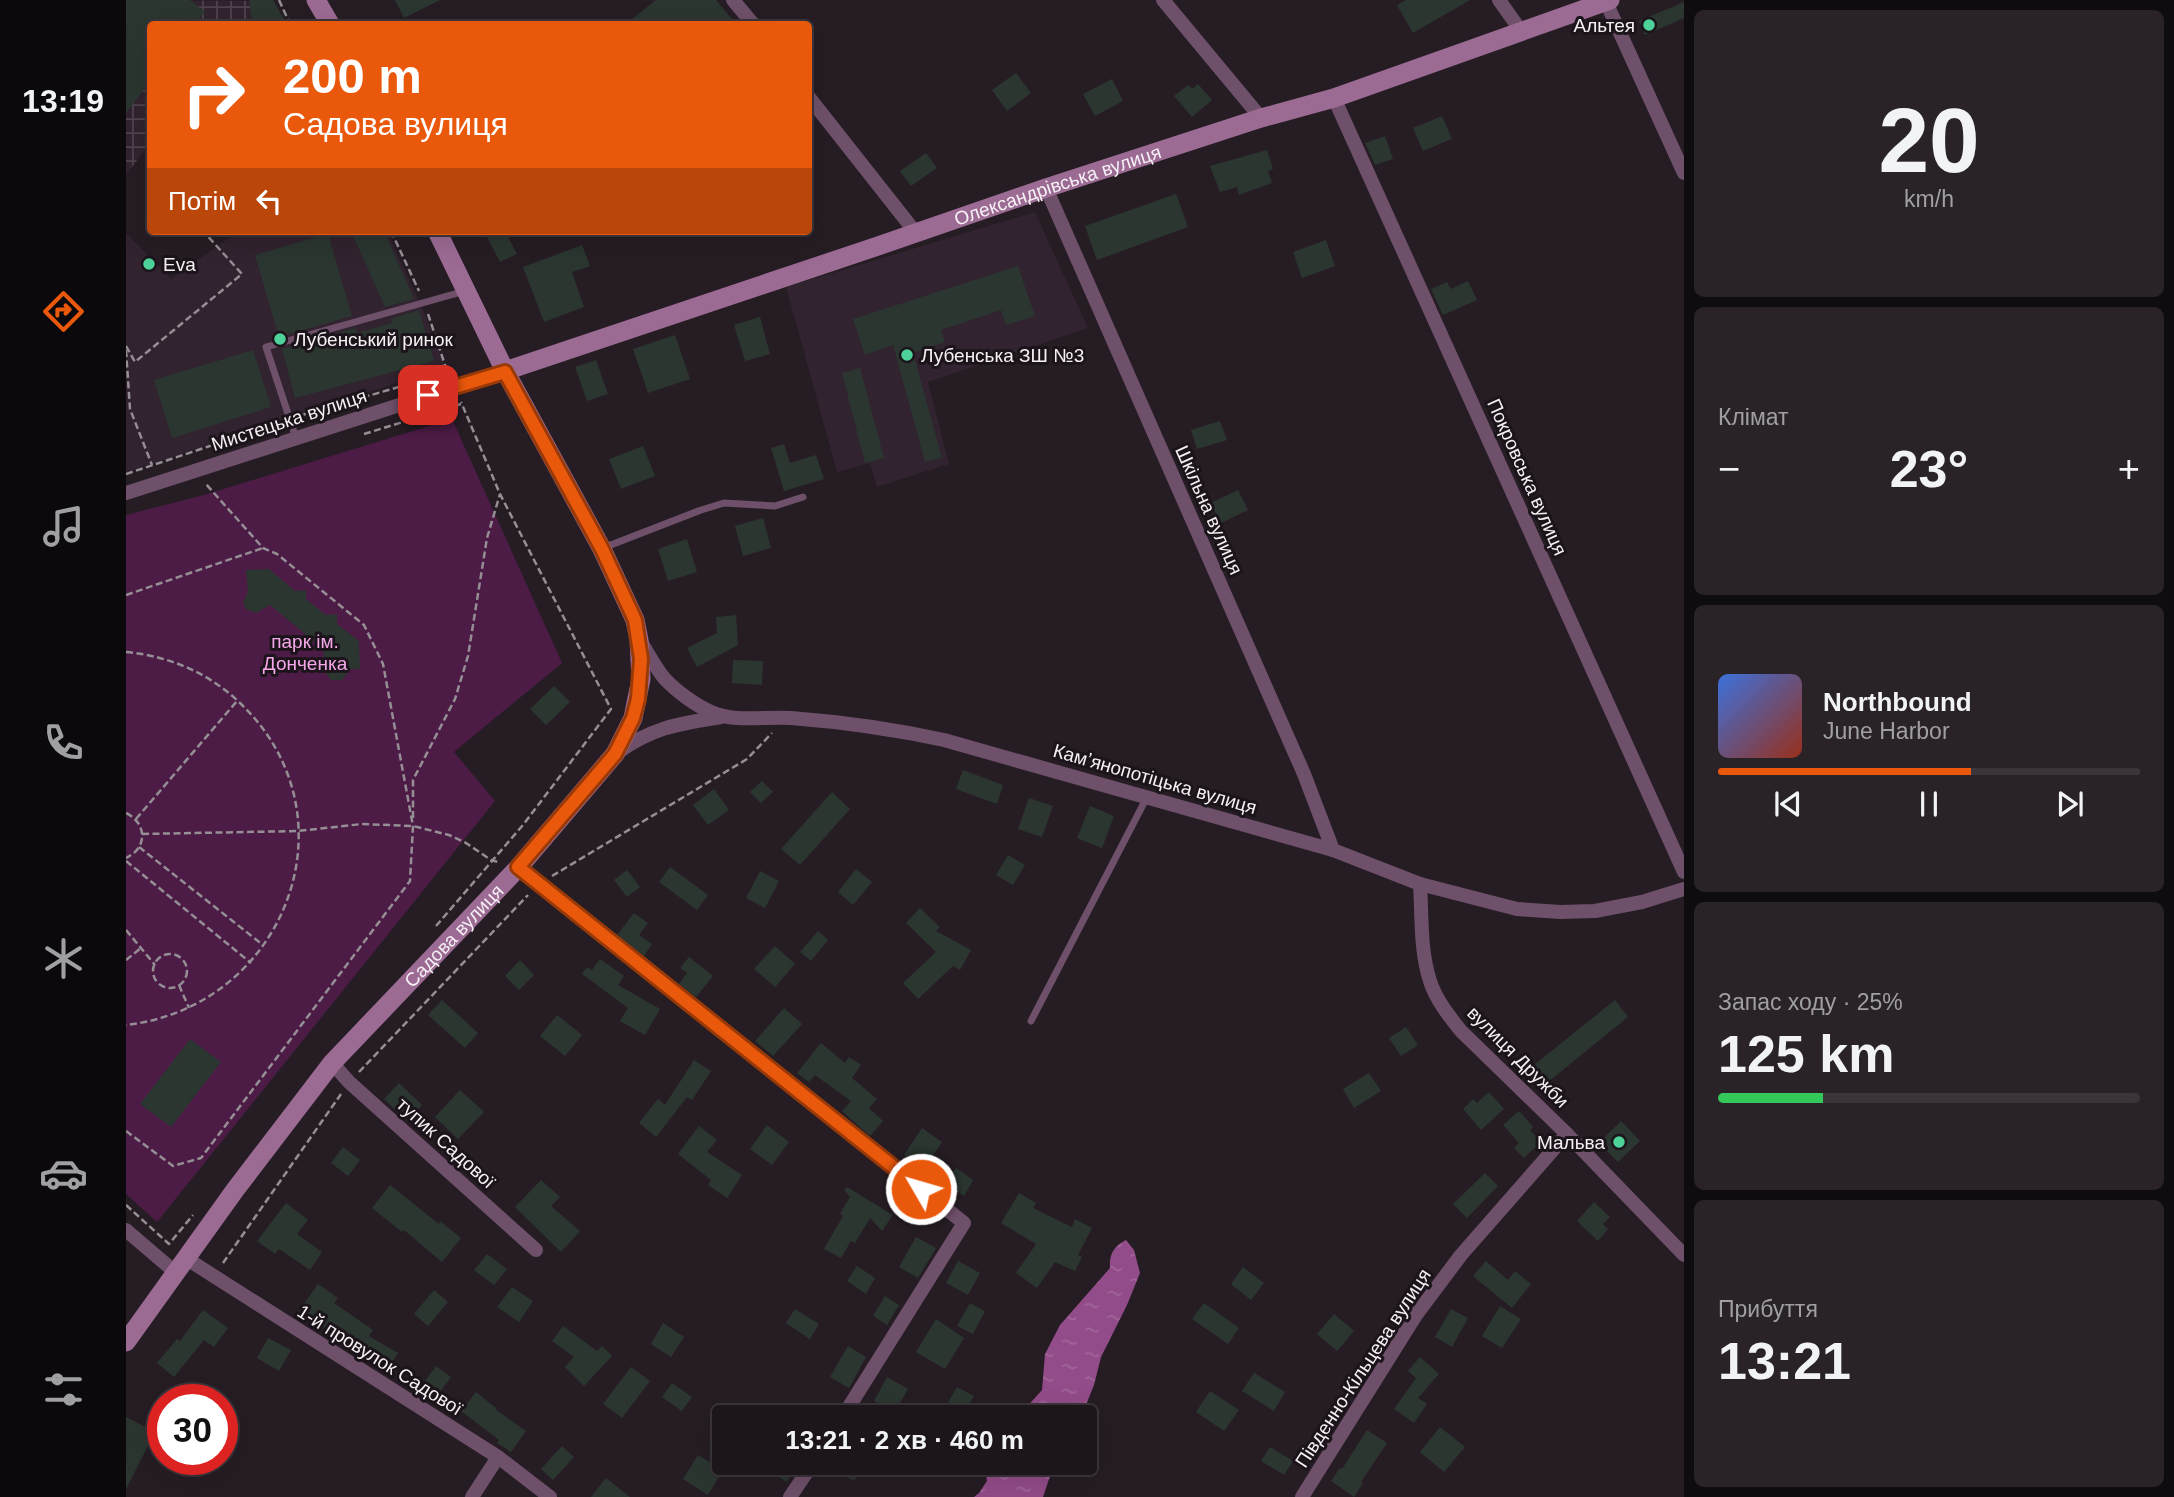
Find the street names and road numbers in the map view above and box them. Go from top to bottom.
street label: Олександрівська вулиця [951,141,1164,229]
street label: Мистецька вулиця [209,385,369,455]
street label: Покровська вулиця [1483,395,1571,559]
street label: Шкільна вулиця [1171,442,1247,578]
street label: Камʼянопотіцька вулиця [1051,740,1259,818]
street label: Садова вулиця [400,880,507,991]
street label: вулиця Дружби [1463,1002,1573,1112]
street label: тупик Садової [393,1093,500,1193]
street label: Південно-Кільцева вулиця [1291,1265,1435,1471]
street label: 1-й провулок Садової [294,1301,467,1420]

